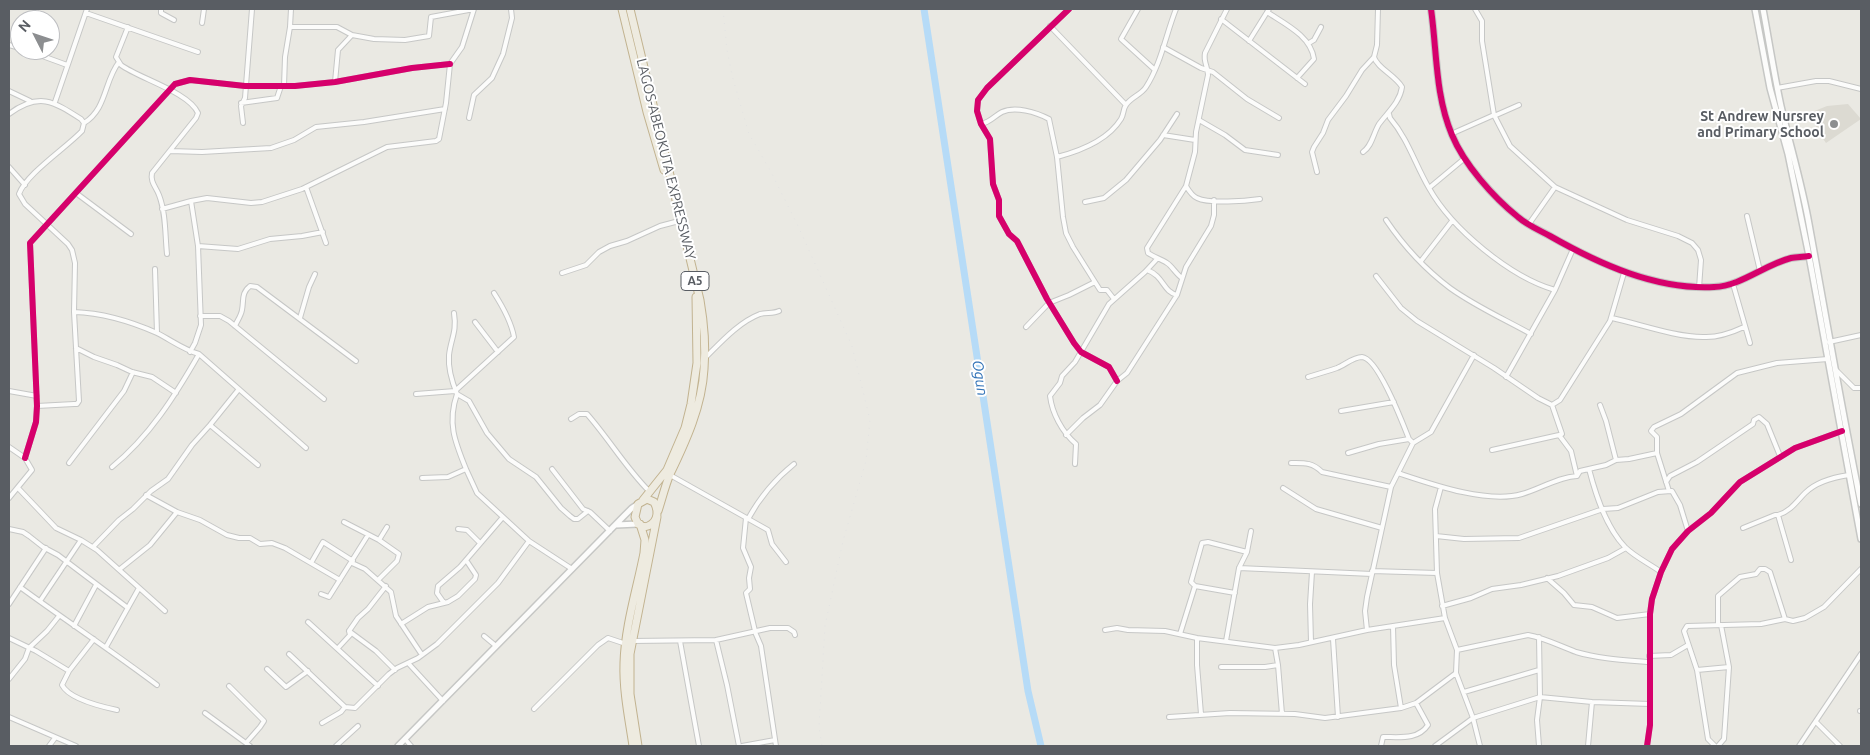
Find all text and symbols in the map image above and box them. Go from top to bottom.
north arrow [10,10,60,60]
text: N [15,17,34,35]
street label: LAGOS-ABEOKUTA EXPRESSWAY [633,57,699,261]
place label: St Andrew Nursrey and Primary School [1697,108,1824,140]
marker: St Andrew Nursrey and Primary School [1828,118,1840,130]
road number: A5 [681,272,709,290]
water label: Ogun [968,359,992,397]

